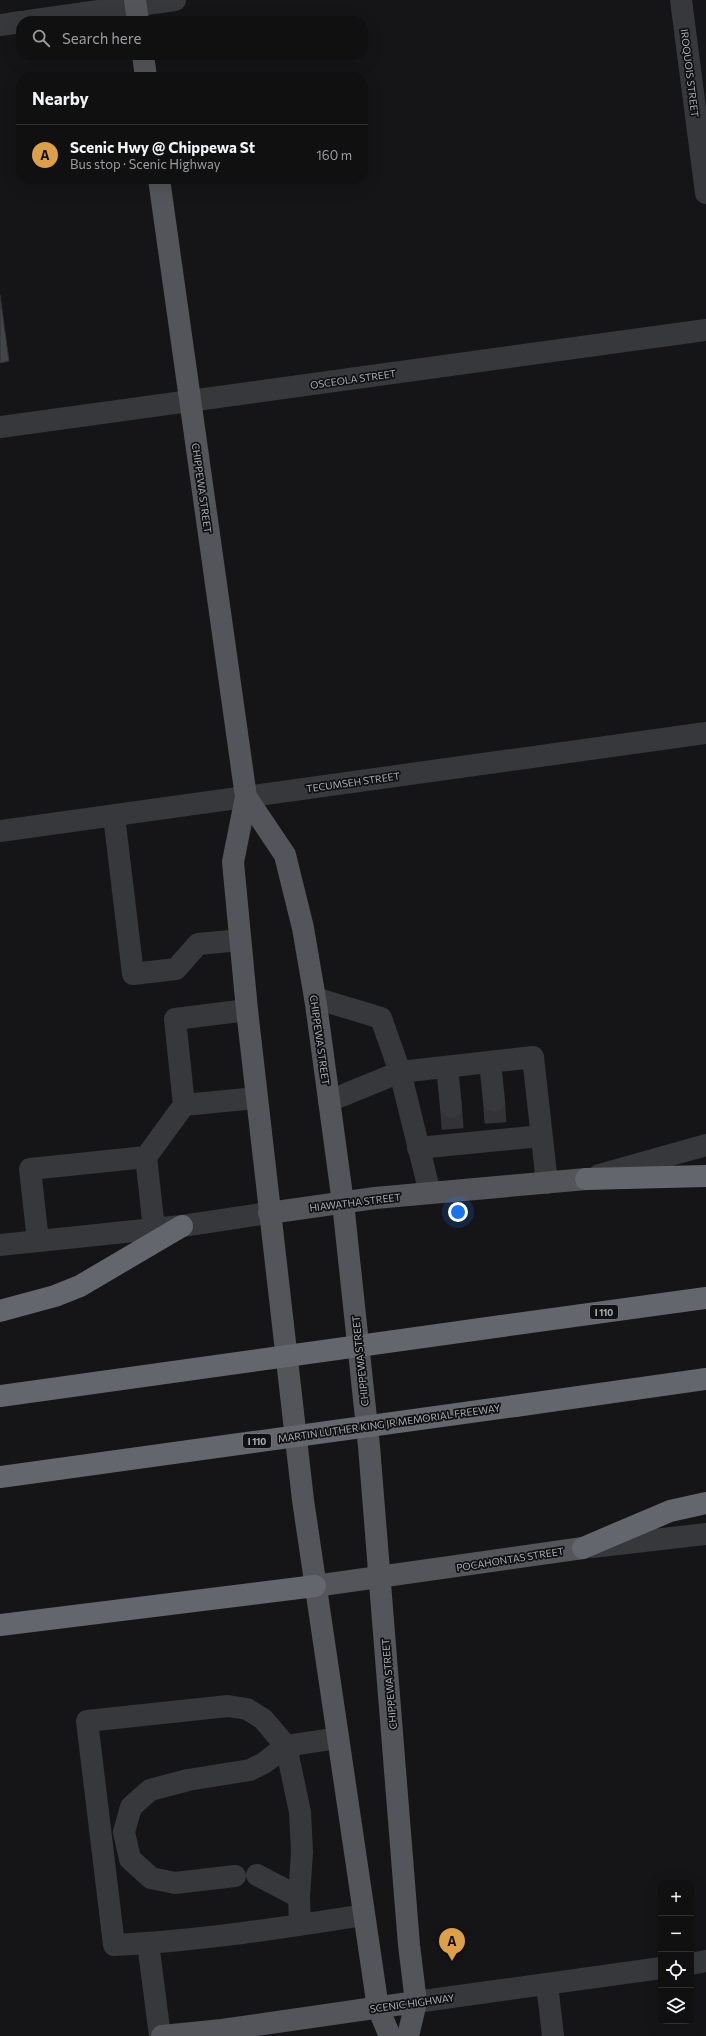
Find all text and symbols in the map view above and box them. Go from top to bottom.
search box [16,16,368,60]
icon: search [30,27,52,49]
street label: IROQUOIS STREET [679,28,701,118]
text: Search here [62,29,141,47]
text: Nearby [32,88,89,109]
text: Scenic Hwy @ Chippewa St [70,138,255,156]
text: A [40,147,50,163]
text: 160 m [316,147,352,163]
text: Bus stop · Scenic Highway [70,156,220,172]
street label: OSCEOLA STREET [309,367,397,391]
street label: CHIPPEWA STREET [190,442,214,534]
street label: TECUMSEH STREET [305,769,401,795]
street label: CHIPPEWA STREET [308,994,332,1086]
street label: HIAWATHA STREET [309,1190,402,1214]
your location [448,1202,468,1222]
road number: I 110 [590,1305,618,1319]
street label: CHIPPEWA STREET [349,1315,371,1407]
street label: MARTIN LUTHER KING JR MEMORIAL FREEWAY [277,1401,501,1445]
road number: I 110 [243,1434,271,1448]
street label: POCAHONTAS STREET [455,1544,565,1573]
street label: CHIPPEWA STREET [379,1638,399,1730]
map controls [658,1880,694,2024]
button: + [658,1880,694,1916]
button: − [658,1916,694,1952]
pin: A [439,1928,465,1961]
button: locate [658,1952,694,1988]
button: layers [658,1988,694,2024]
street label: SCENIC HIGHWAY [369,1991,455,2015]

